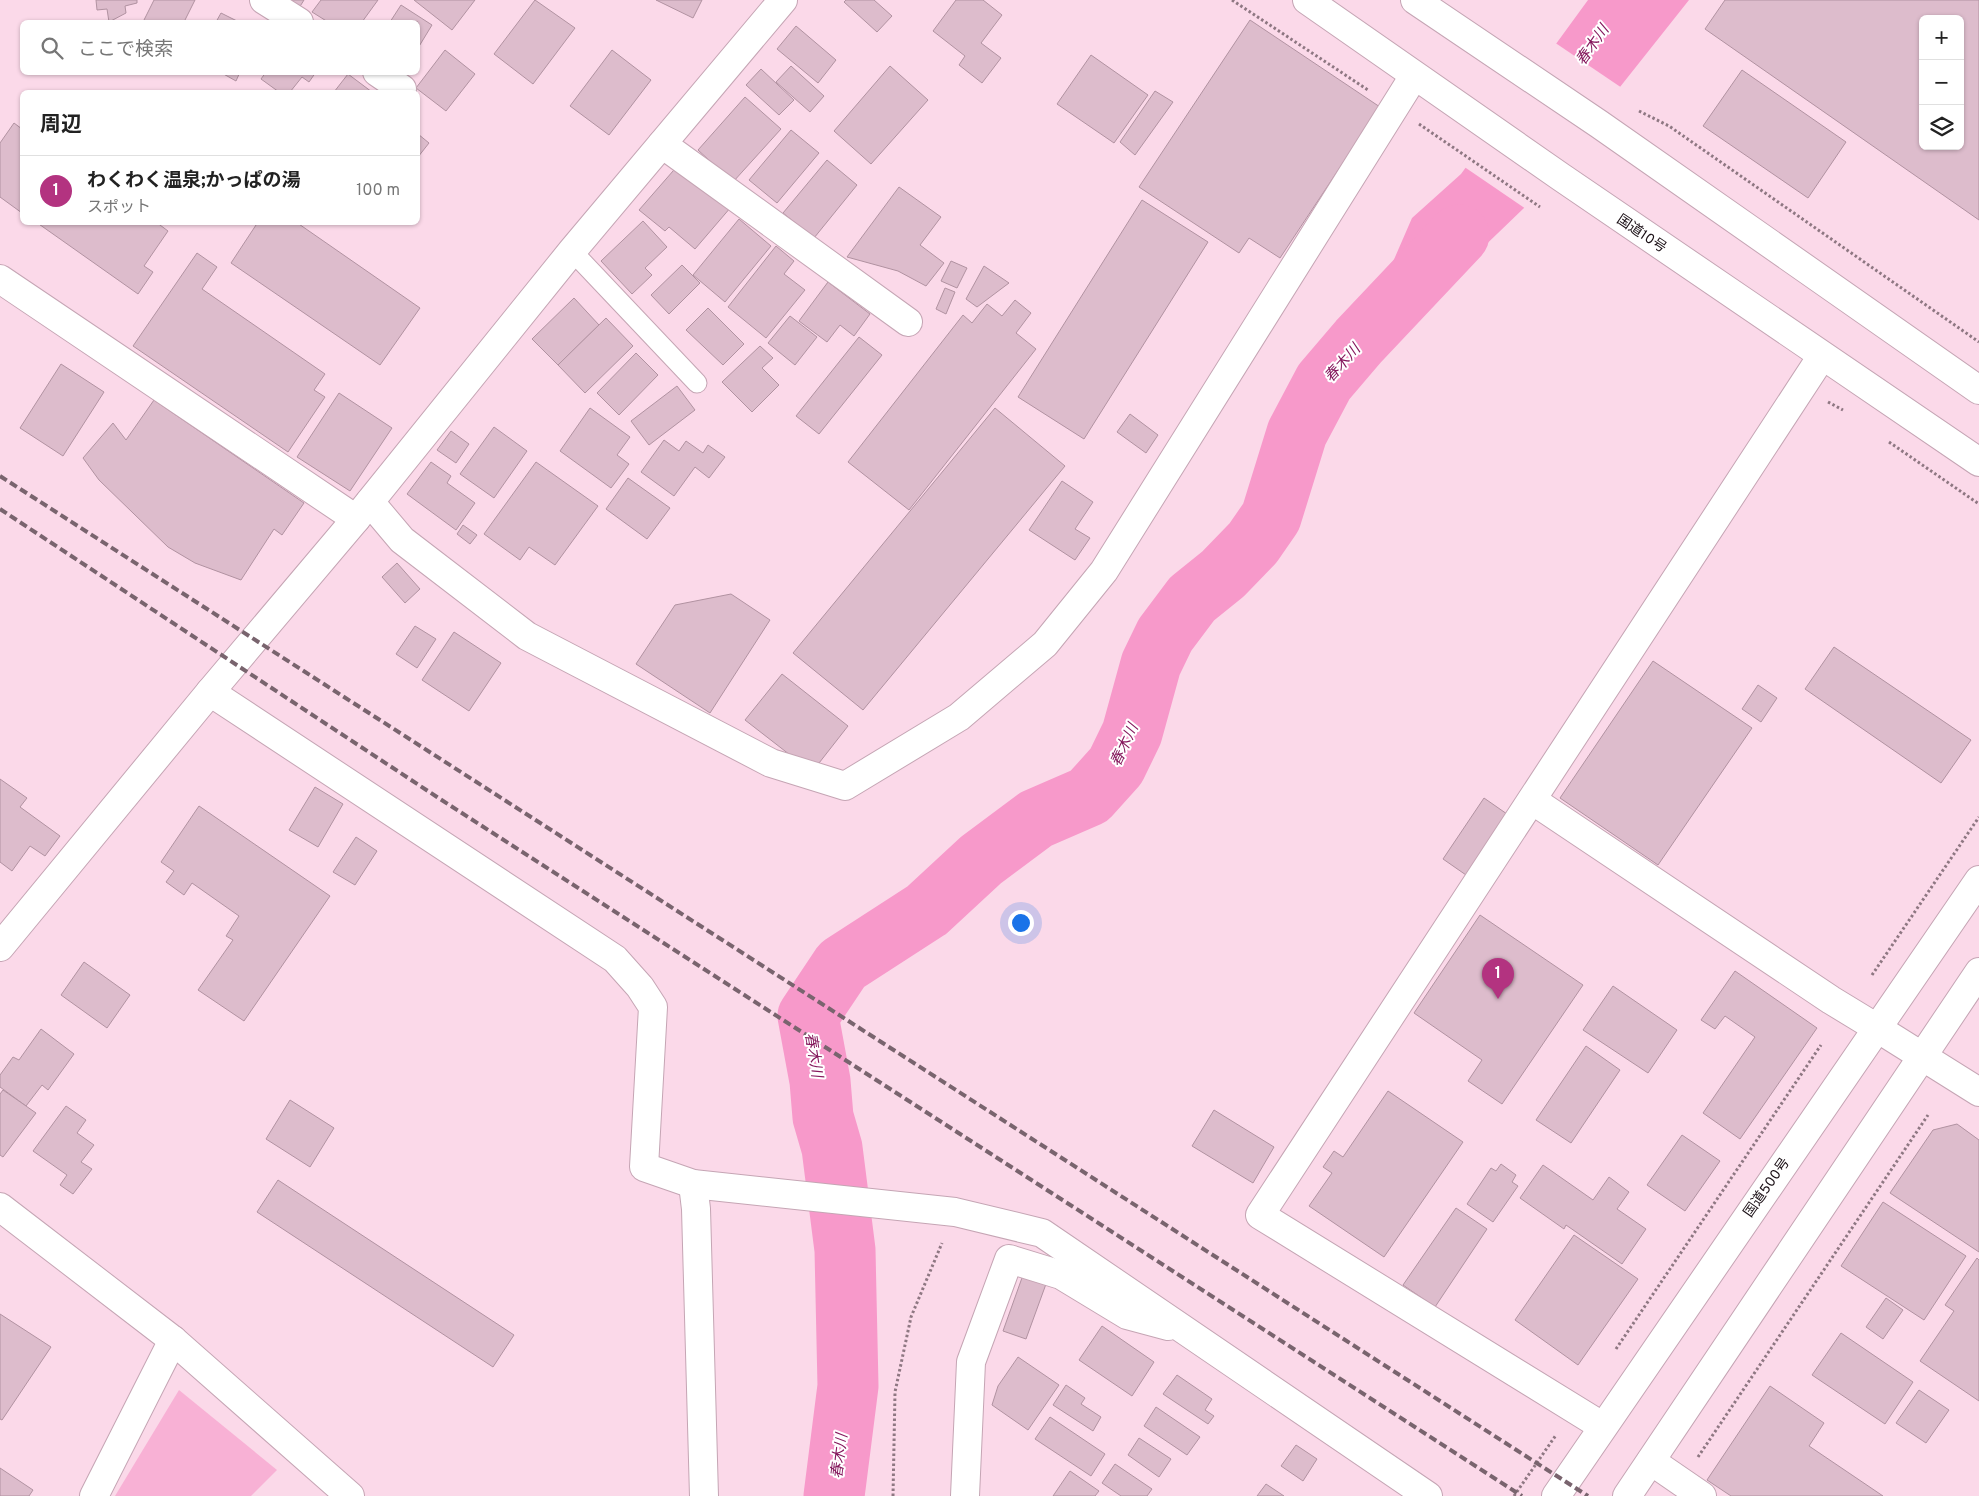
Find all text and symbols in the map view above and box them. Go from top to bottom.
map controls [1919,15,1964,150]
button: + [1919,15,1964,60]
search box [20,20,420,75]
water label: 春木川 [1573,20,1615,70]
icon: search [38,34,66,62]
text: ここで検索 [78,38,173,62]
button: − [1919,60,1964,105]
button: layers [1919,105,1964,150]
text: 周辺 [40,112,82,139]
text: わくわく温泉;かっぱの湯 [87,169,301,193]
text: 1 [53,181,59,201]
text: 100 m [356,181,400,201]
text: スポット [87,198,151,218]
street label: 国道10号 [1613,211,1669,257]
water label: 春木川 [1321,339,1367,387]
water label: 春木川 [1107,719,1144,770]
your location [1008,910,1034,936]
pin: 1 [1482,958,1514,999]
water label: 春木川 [800,1032,826,1081]
street label: 国道500号 [1741,1155,1794,1221]
water label: 春木川 [828,1431,853,1480]

